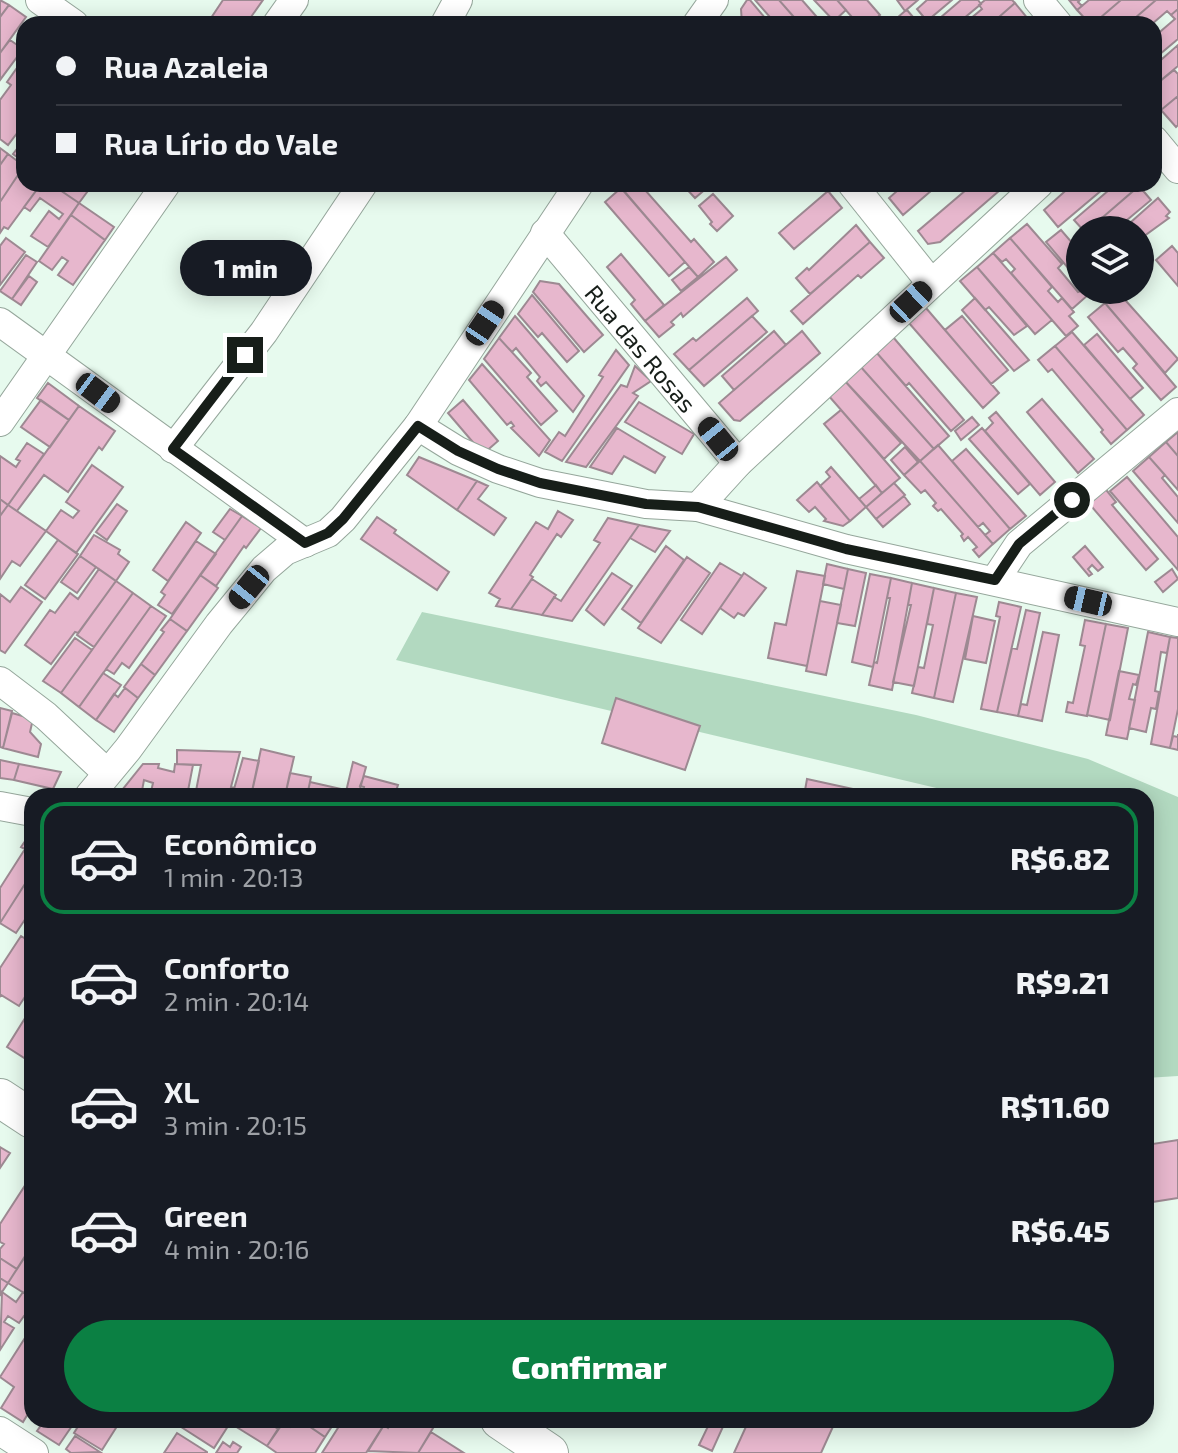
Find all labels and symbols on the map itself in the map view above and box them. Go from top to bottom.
callout: 1 min [179,239,311,295]
car [885,277,937,327]
street label: Rua das Rosas [580,278,703,418]
car [462,296,508,350]
route end [227,337,263,373]
car [72,369,124,417]
car [694,413,742,465]
route start [1054,482,1090,518]
car [225,561,273,613]
car [1062,584,1114,618]

